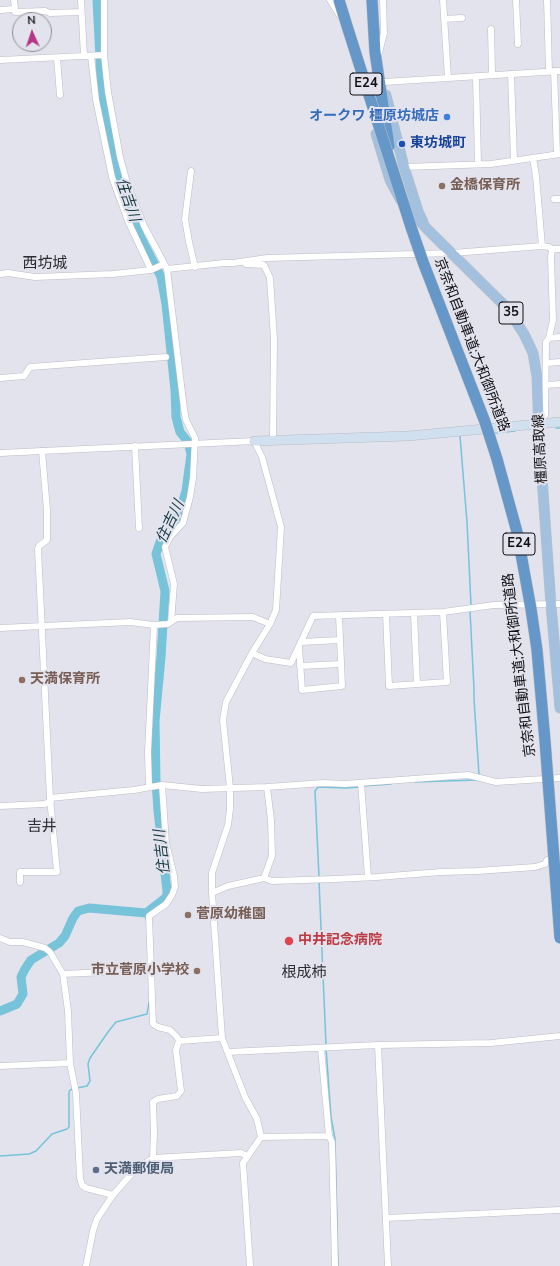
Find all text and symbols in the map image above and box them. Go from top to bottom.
north arrow [12,12,52,52]
text: N [27,13,36,28]
road number: E24 [350,73,382,95]
place label: オークワ 橿原坊城店 [309,109,439,125]
marker: オークワ 橿原坊城店 [442,112,452,122]
place label: 東坊城町 [410,136,466,152]
marker: 東坊城町 [397,139,407,149]
water label: 住吉川 [111,176,143,224]
place label: 金橋保育所 [450,178,520,194]
marker: 金橋保育所 [437,181,447,191]
district label: 西坊城 [23,255,67,273]
street label: 京奈和自動車道;大和御所道路 [430,256,512,434]
road number: 35 [499,302,523,324]
street label: 橿原高取線 [531,414,551,484]
water label: 住吉川 [153,498,189,546]
road number: E24 [503,533,535,555]
street label: 京奈和自動車道;大和御所道路 [500,572,540,758]
place label: 天満保育所 [30,672,100,688]
marker: 天満保育所 [17,675,27,685]
district label: 吉井 [27,818,57,836]
water label: 住吉川 [151,829,175,875]
place label: 菅原幼稚園 [196,907,266,923]
marker: 菅原幼稚園 [183,910,193,920]
place label: 中井記念病院 [298,933,382,949]
marker: 中井記念病院 [283,935,295,947]
place label: 市立菅原小学校 [91,963,189,979]
district label: 根成柿 [282,964,326,982]
marker: 市立菅原小学校 [192,966,202,976]
place label: 天満郵便局 [104,1162,174,1178]
marker: 天満郵便局 [91,1165,101,1175]

